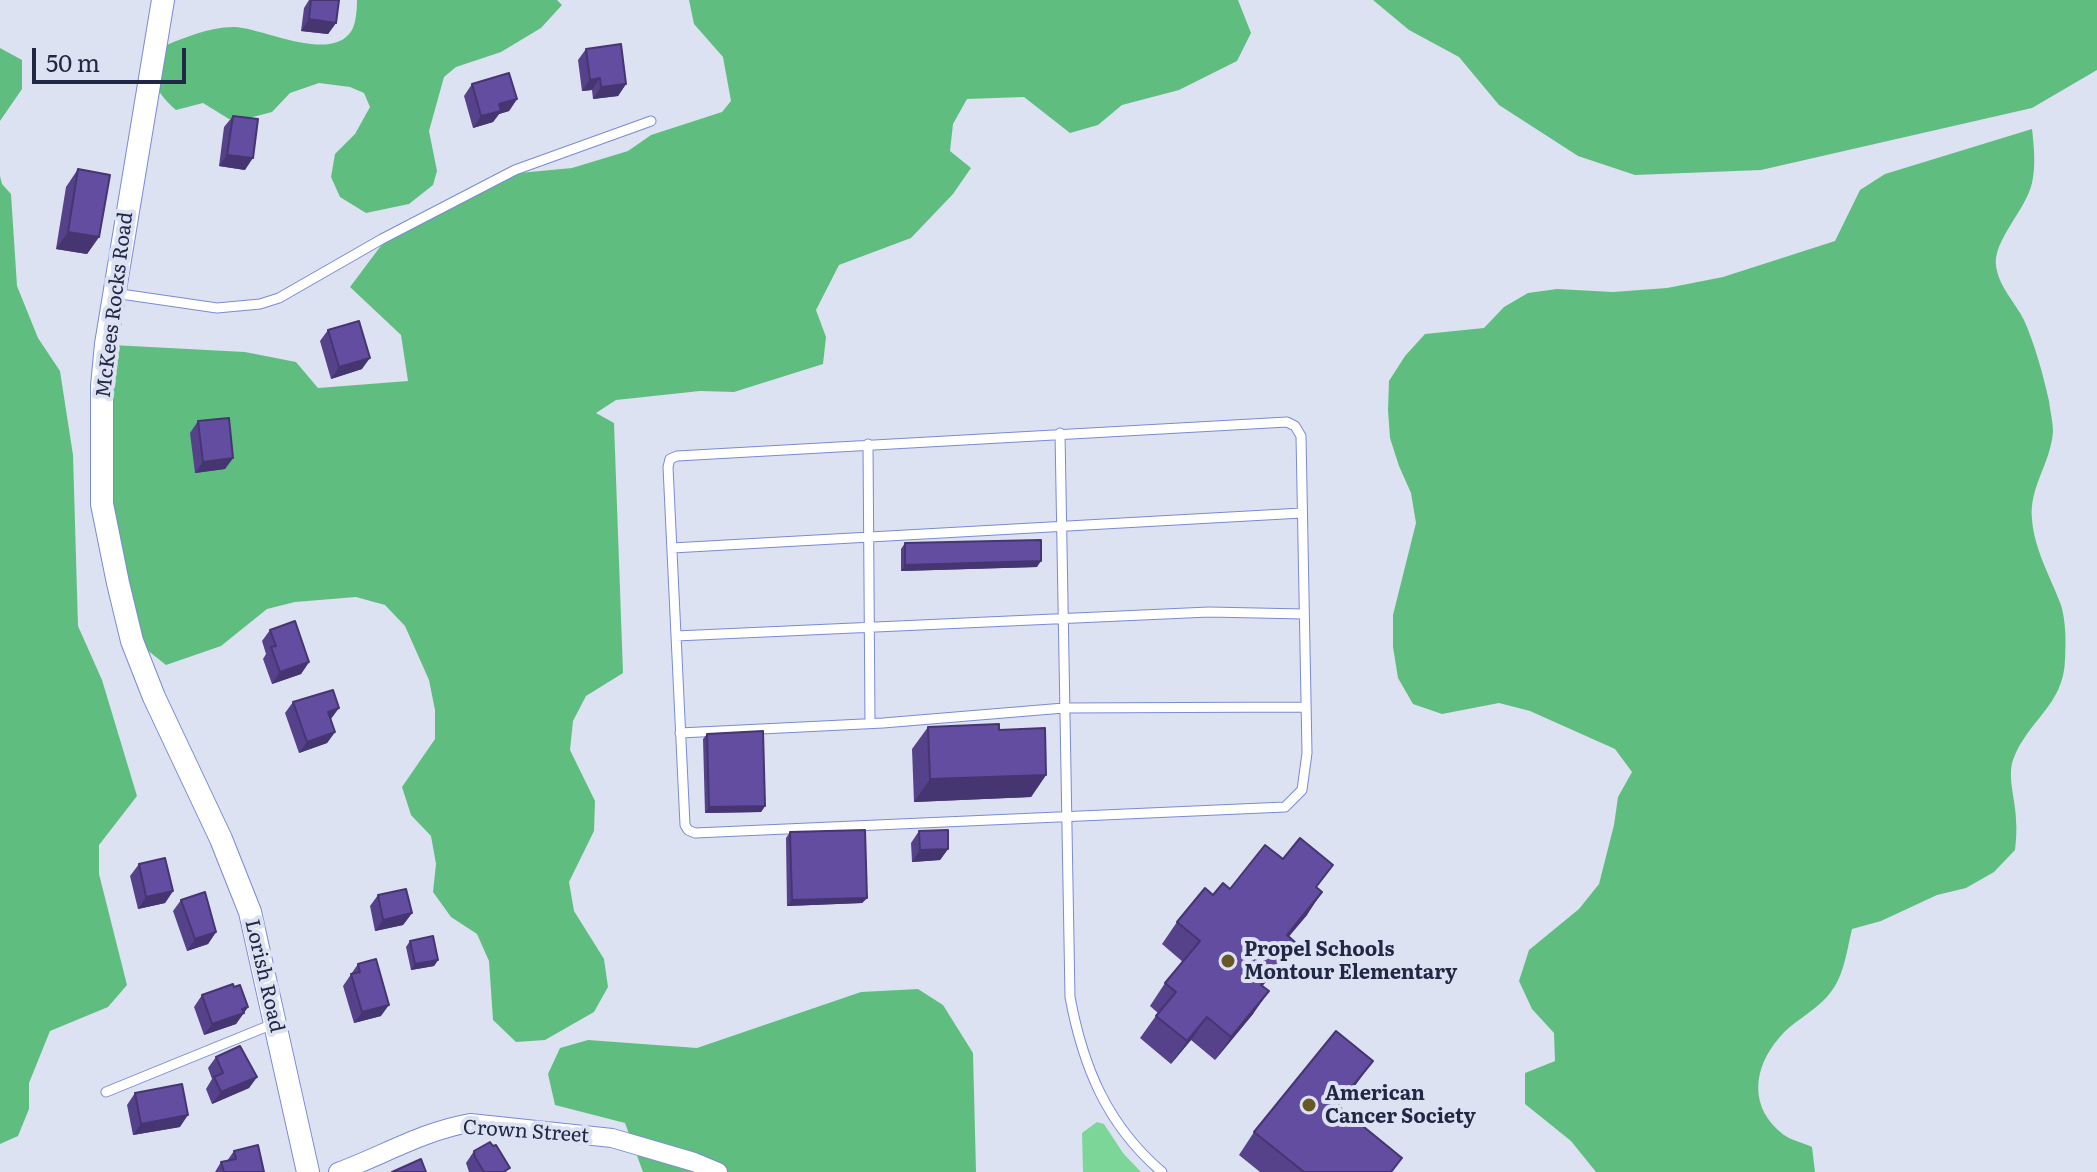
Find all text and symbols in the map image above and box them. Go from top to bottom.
scale bar [36,32,190,82]
text: 50 m [46,44,100,79]
street label: McKees Rocks Road [92,211,138,399]
street label: Lorish Road [239,917,289,1035]
place label: Propel Schools Montour Elementary [1244,938,1457,985]
marker: Propel Schools Montour Elementary [1219,952,1237,970]
place label: American Cancer Society [1325,1082,1476,1129]
marker: American Cancer Society [1300,1096,1318,1114]
street label: Crown Street [462,1116,590,1148]

